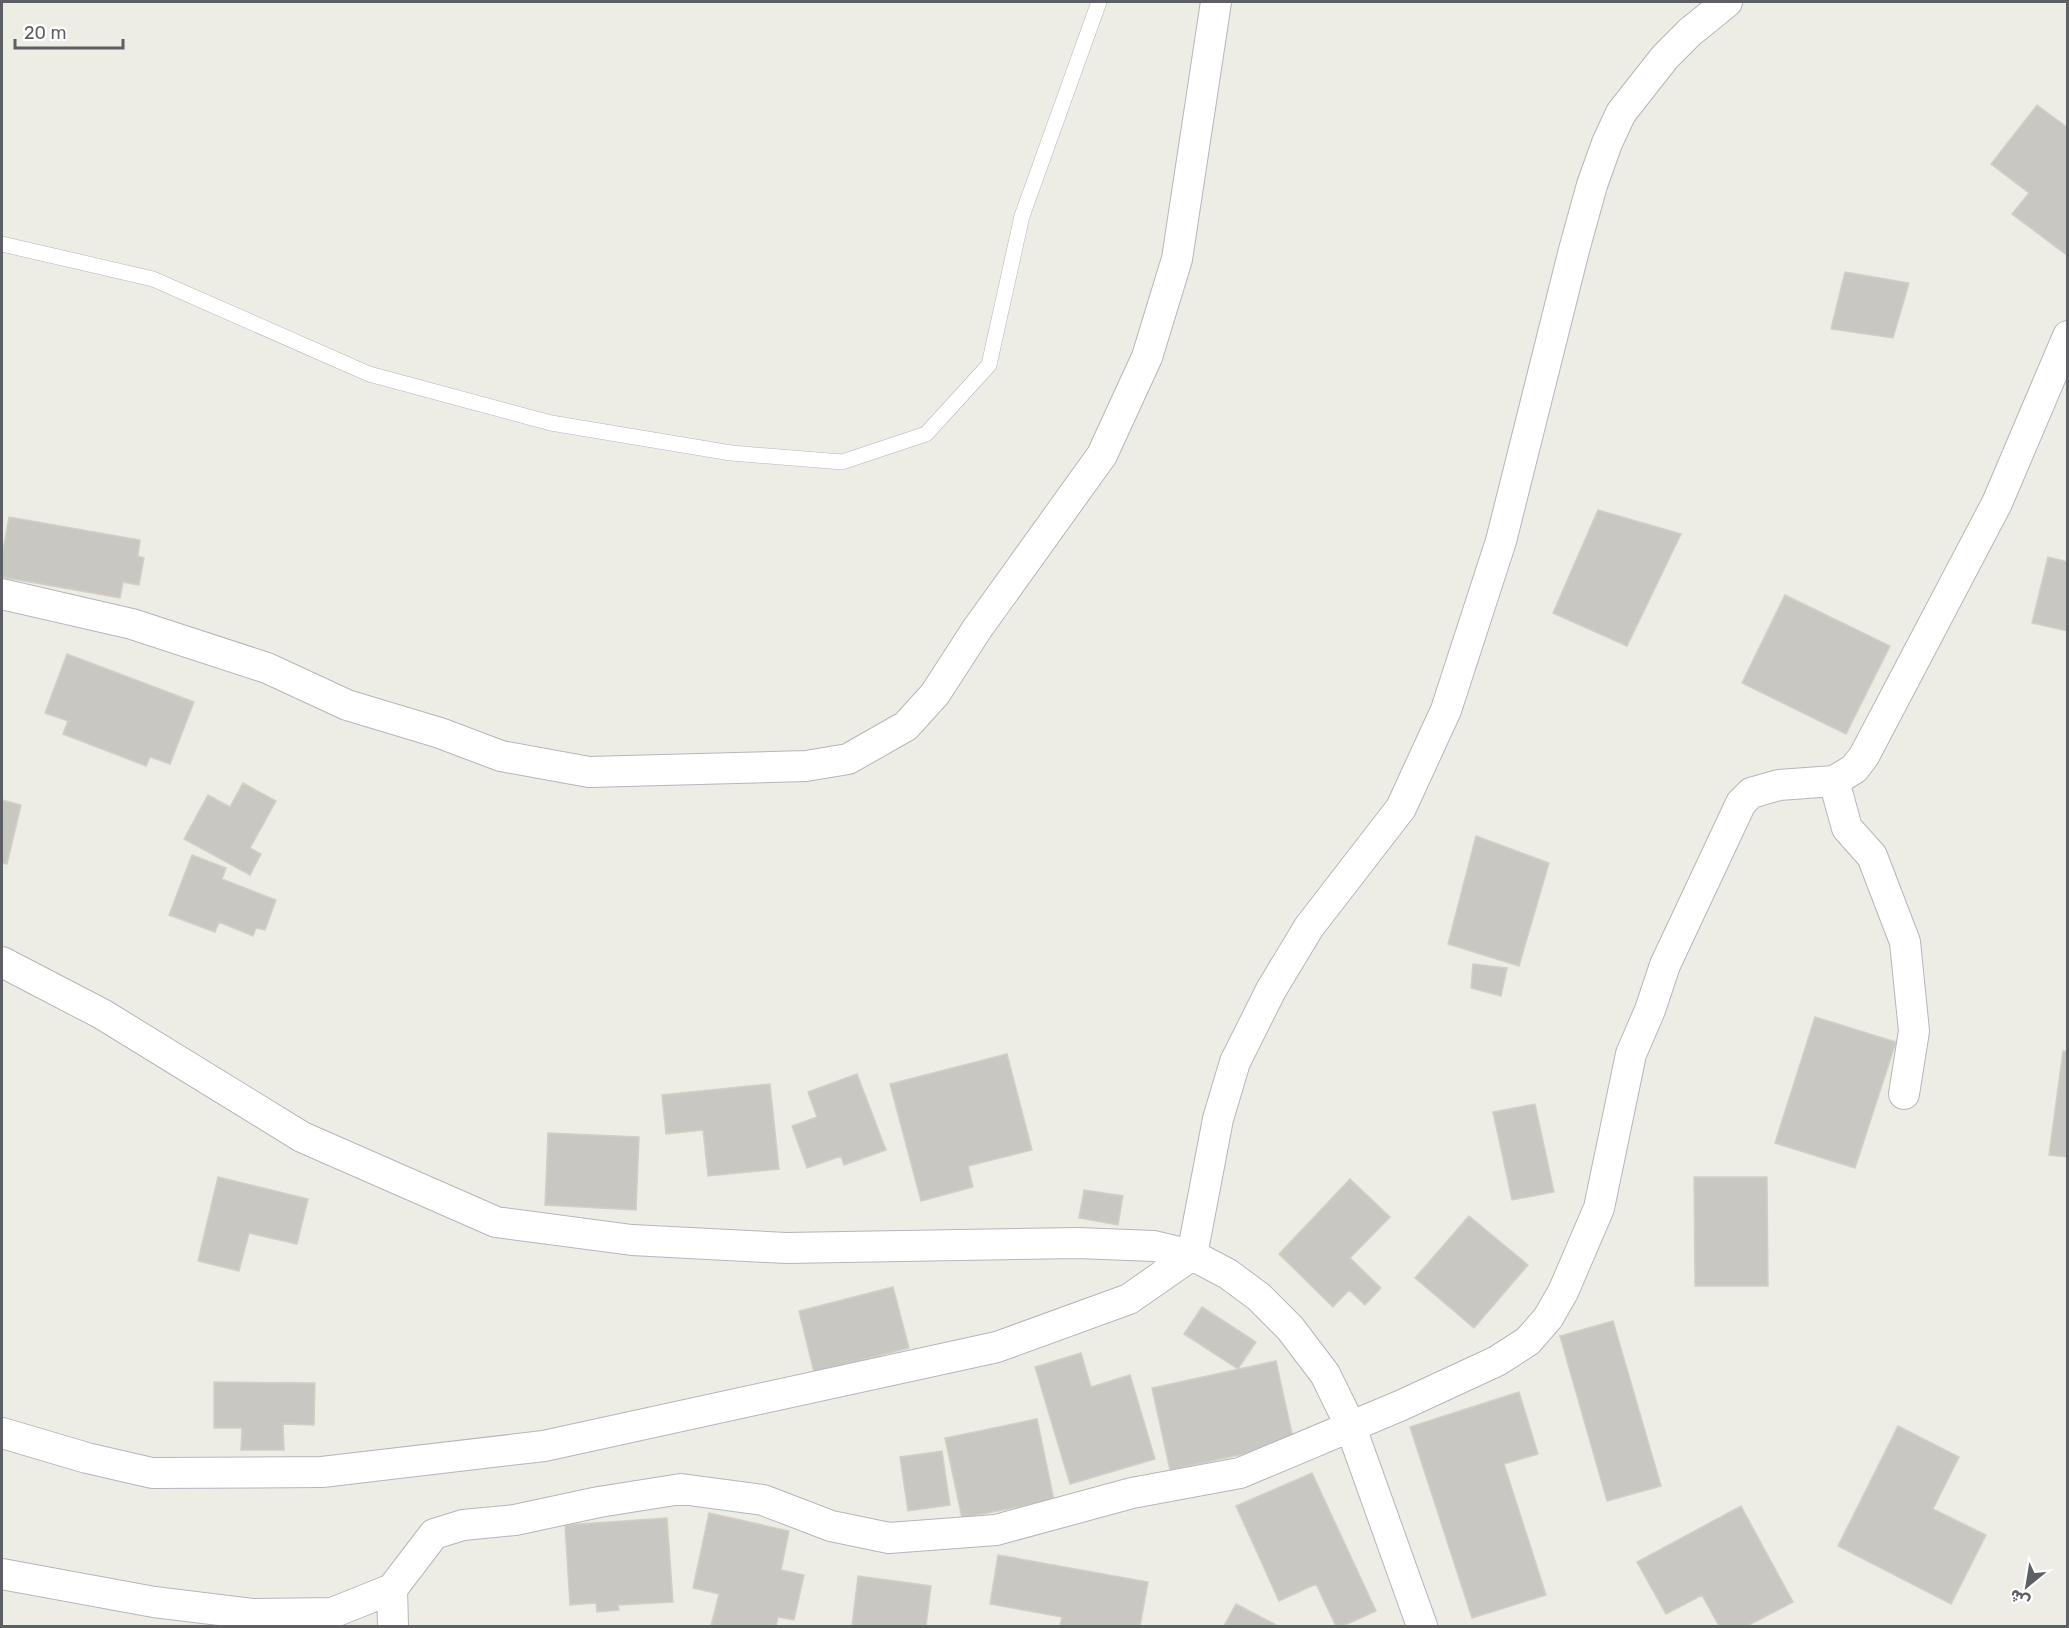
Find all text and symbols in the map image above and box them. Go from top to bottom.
scale bar [15,12,123,50]
text: 20 m [24,22,66,44]
north arrow [1997,1556,2057,1616]
text: ش [2006,1585,2033,1612]

